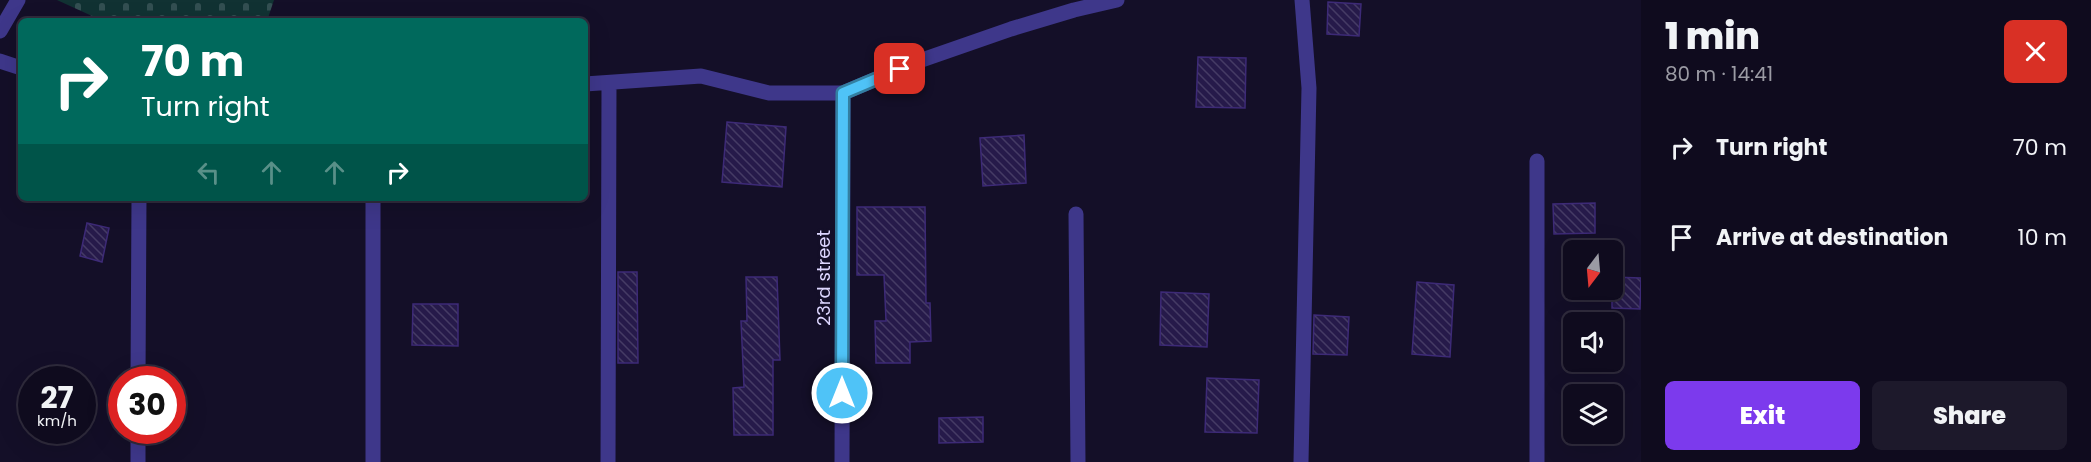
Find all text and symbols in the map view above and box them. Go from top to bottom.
text: 1 min [1665,11,1760,62]
button: close [2004,20,2067,83]
text: 70 m [141,32,244,91]
icon: right [42,42,120,120]
pin [874,43,925,94]
icon: arrive [883,52,916,85]
text: 80 m · 14:41 [1665,60,1773,88]
text: Turn right [141,88,270,125]
icon: right [1665,131,1698,164]
text: Turn right [1716,132,1827,163]
text: 70 m [2013,132,2067,163]
icon: left [192,156,225,189]
icon: ahead [255,156,288,189]
icon: ahead [318,156,351,189]
icon: right [381,156,414,189]
icon: arrive [1665,221,1698,254]
text: Arrive at destination [1716,222,1948,253]
text: 10 m [2018,222,2067,253]
street label: 23rd street [811,230,836,326]
north arrow [1563,240,1623,300]
map controls [1563,240,1623,444]
button: sound [1563,312,1623,372]
position arrow [810,361,874,425]
speed limit sign: 30 [108,366,186,444]
text: 27 [40,376,74,419]
button: Exit [1665,381,1860,450]
button: Share [1872,381,2067,450]
button: layers [1563,384,1623,444]
text: km/h [37,410,77,431]

